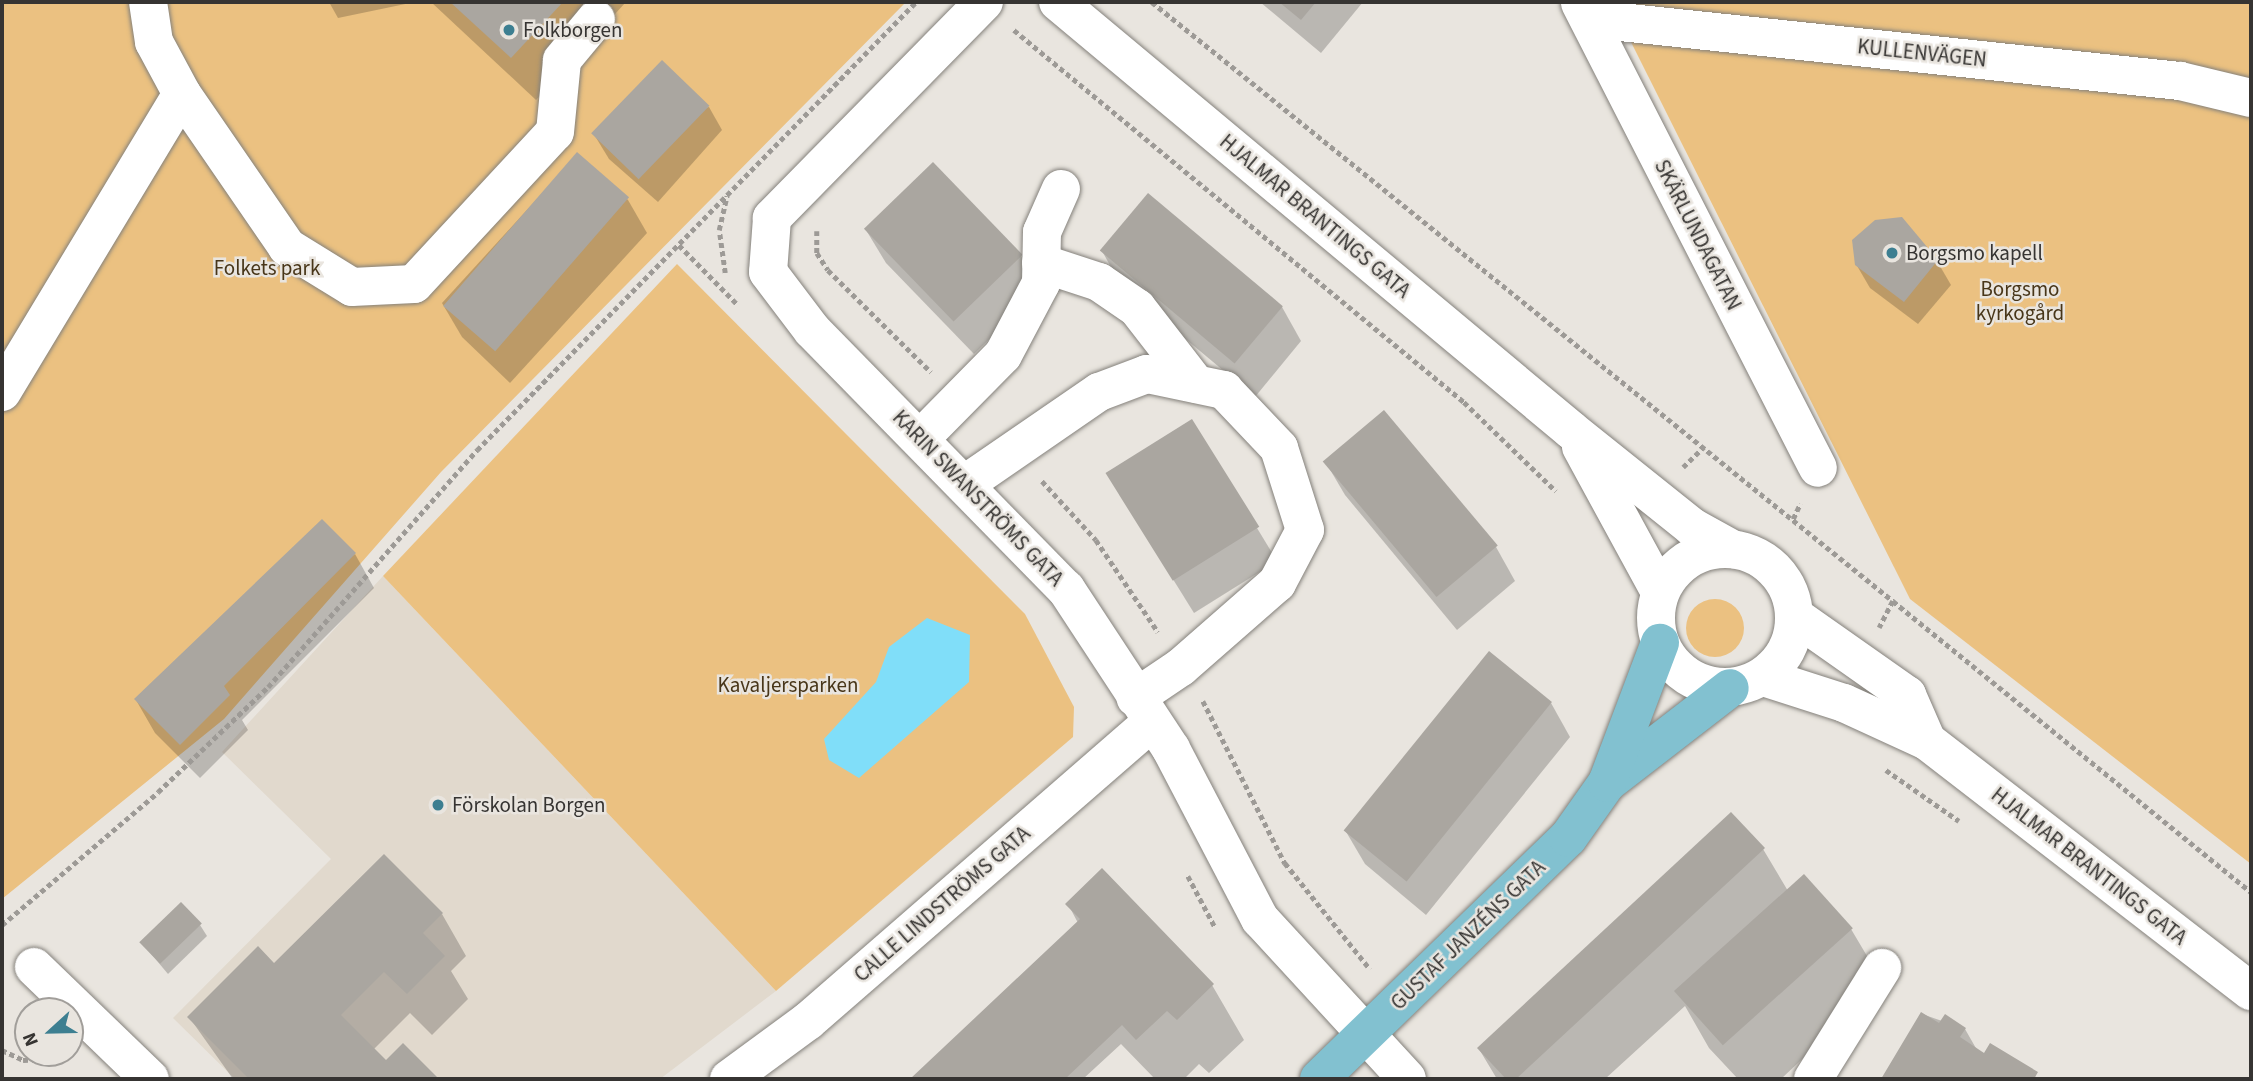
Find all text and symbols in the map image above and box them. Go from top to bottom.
place label: Folkborgen [523,17,622,43]
marker: Folkborgen [501,22,517,38]
street label: KULLENVÄGEN [1856,34,1988,72]
street label: HJALMAR BRANTINGS GATA [1215,129,1415,303]
street label: SKÄRLUNDAGATAN [1649,155,1747,315]
place label: Borgsmo kapell [1906,240,2043,266]
marker: Borgsmo kapell [1884,245,1900,261]
park label: Folkets park [214,255,320,281]
park label: Borgsmo kyrkogård [1976,276,2064,326]
street label: KARIN SWANSTRÖMS GATA [887,405,1069,591]
park label: Kavaljersparken [717,672,859,698]
street label: HJALMAR BRANTINGS GATA [1986,782,2192,950]
place label: Förskolan Borgen [452,792,606,818]
marker: Förskolan Borgen [430,797,446,813]
street label: CALLE LINDSTRÖMS GATA [849,821,1035,987]
street label: GUSTAF JANZÉNS GATA [1386,855,1550,1015]
north arrow [14,997,84,1067]
text: N [16,1028,46,1050]

